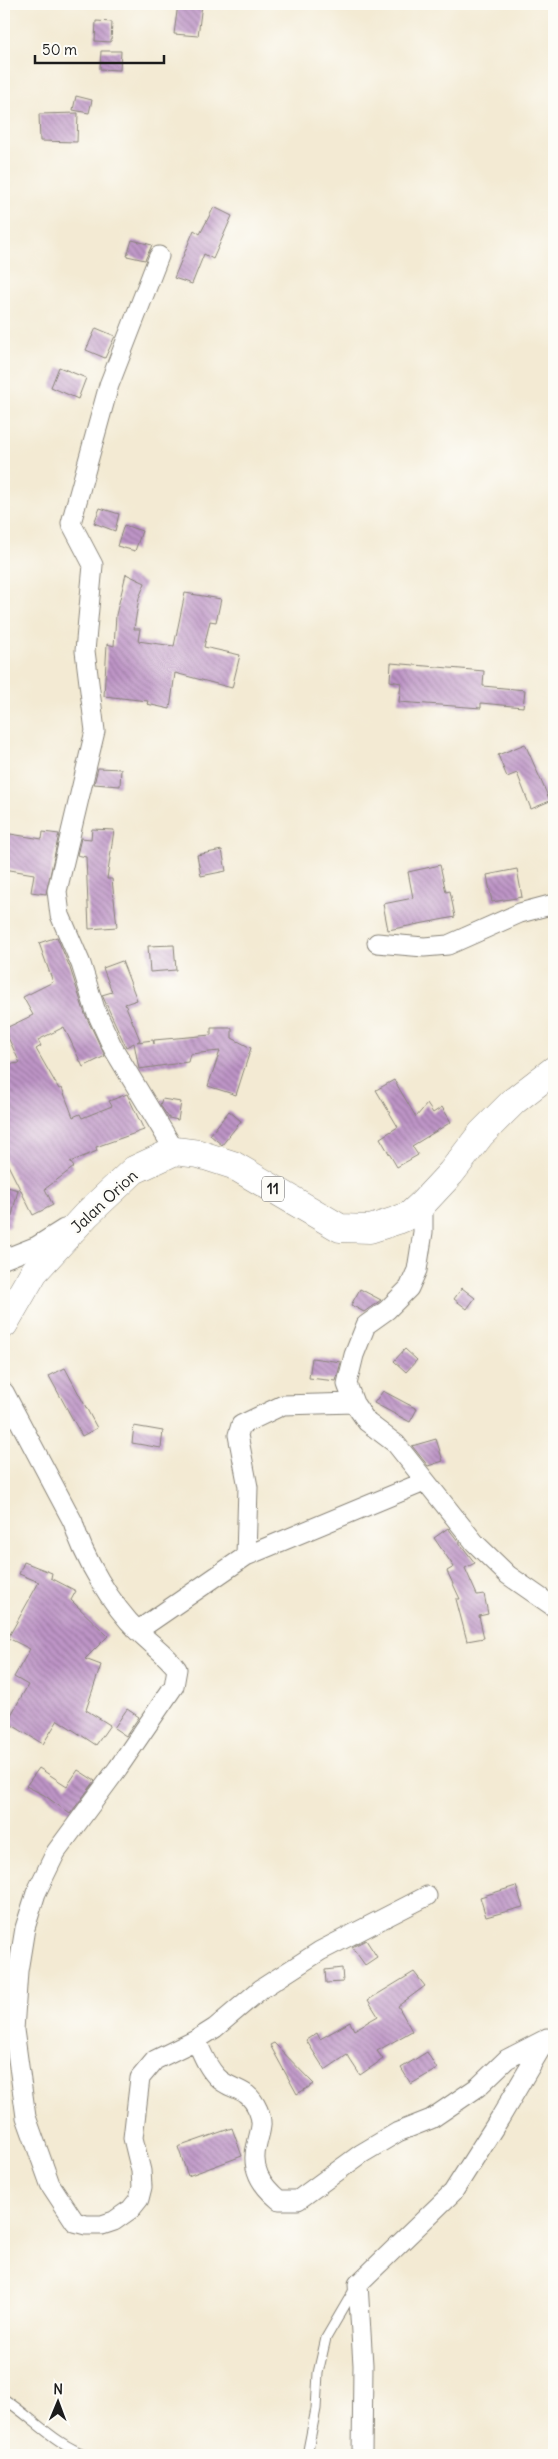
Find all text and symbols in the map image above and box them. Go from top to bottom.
scale bar [35,32,164,64]
text: 50 m [42,40,77,59]
street label: Jalan Orion [67,1165,141,1237]
road number: 11 [262,1176,284,1202]
north arrow [32,2376,82,2426]
text: N [53,2380,63,2398]

